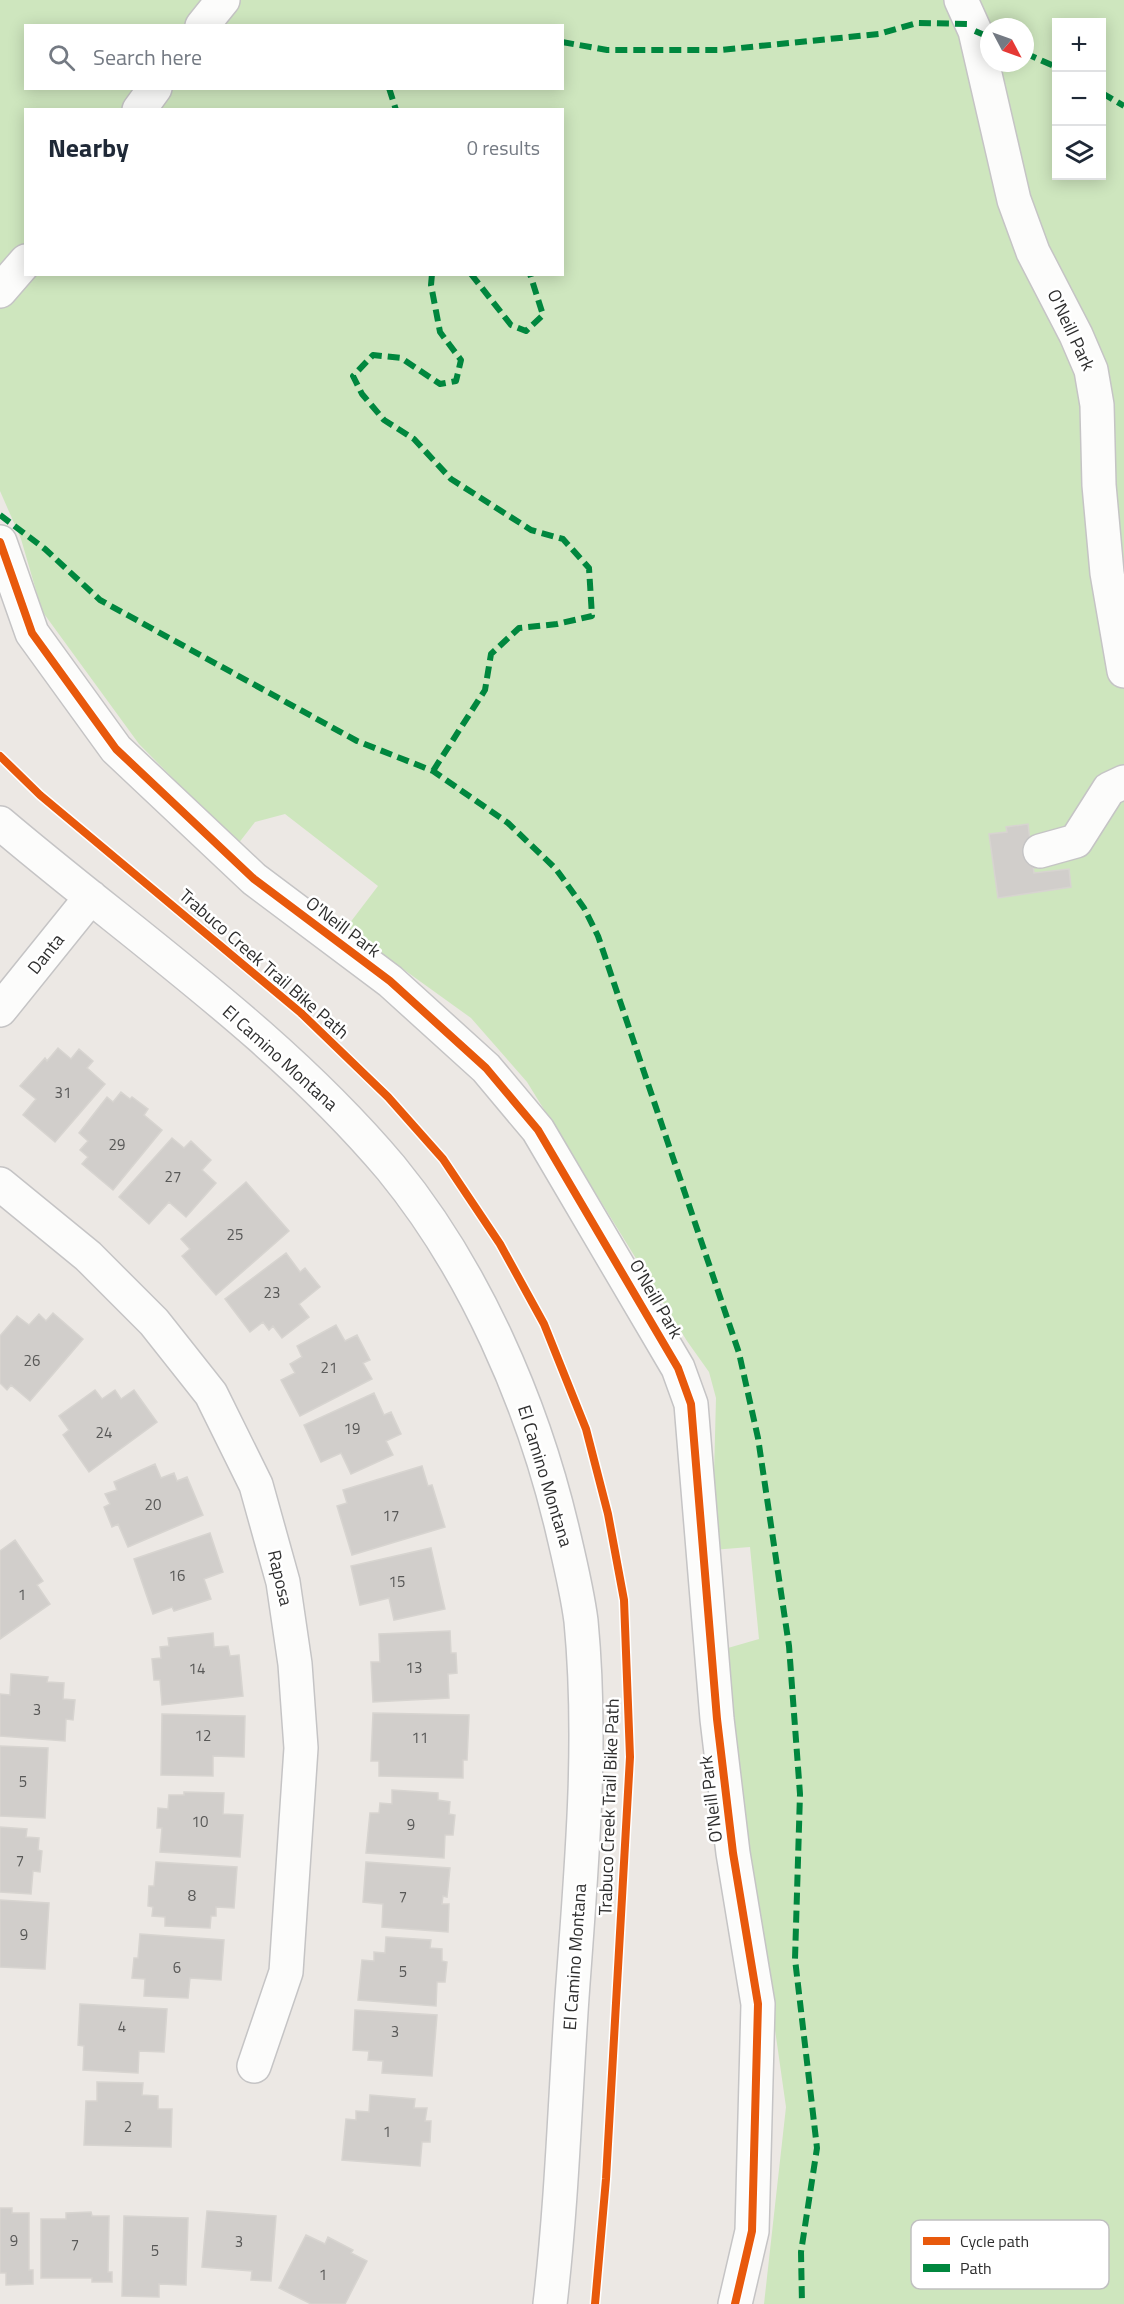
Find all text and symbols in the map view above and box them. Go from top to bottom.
north arrow [980,18,1034,72]
map controls [1052,18,1106,180]
button: + [1052,18,1106,72]
search box [24,24,564,90]
text: Search here [93,40,202,74]
icon: search [45,41,78,74]
button: − [1052,72,1106,126]
button: layers [1052,126,1106,180]
text: Nearby [48,128,129,167]
text: 0 results [467,132,540,163]
street label: O'Neill Park [1041,284,1102,375]
street label: Trabuco Creek Trail Bike Path [174,882,355,1045]
street label: O'Neill Park [300,889,387,964]
street label: Danta [21,927,70,980]
street label: El Camino Montana [217,998,344,1117]
house number: 31 [55,1081,71,1104]
house number: 29 [109,1133,125,1156]
house number: 27 [165,1165,181,1188]
house number: 25 [227,1223,243,1246]
street label: O'Neill Park [623,1254,690,1344]
house number: 23 [264,1281,280,1304]
house number: 26 [24,1349,40,1372]
house number: 21 [321,1356,337,1379]
street label: El Camino Montana [511,1402,580,1550]
house number: 19 [344,1417,360,1440]
house number: 24 [96,1421,112,1444]
house number: 20 [145,1493,161,1516]
house number: 17 [383,1504,399,1527]
street label: Raposa [261,1547,300,1608]
house number: 16 [169,1564,185,1587]
house number: 15 [389,1570,405,1593]
house number: 1 [18,1583,26,1606]
house number: 13 [406,1656,422,1679]
house number: 14 [189,1657,205,1680]
house number: 3 [33,1698,41,1721]
street label: Trabuco Creek Trail Bike Path [591,1698,626,1916]
house number: 12 [195,1724,211,1747]
house number: 11 [412,1726,428,1749]
street label: O'Neill Park [692,1754,729,1844]
house number: 5 [19,1770,27,1793]
house number: 10 [192,1810,208,1833]
house number: 9 [407,1813,415,1836]
house number: 7 [16,1849,24,1872]
street label: El Camino Montana [556,1883,593,2031]
house number: 8 [188,1884,196,1907]
house number: 7 [399,1885,407,1908]
house number: 9 [20,1923,28,1946]
house number: 6 [173,1956,181,1979]
house number: 5 [399,1960,407,1983]
house number: 4 [118,2015,126,2038]
house number: 3 [391,2020,399,2043]
house number: 2 [124,2115,132,2138]
house number: 1 [383,2120,391,2143]
legend [911,2220,1109,2289]
house number: 9 [10,2229,18,2252]
text: Cycle path [960,2229,1029,2253]
house number: 3 [235,2230,243,2253]
house number: 7 [71,2233,79,2256]
house number: 5 [151,2239,159,2262]
text: Path [960,2256,992,2280]
house number: 1 [319,2263,327,2286]

